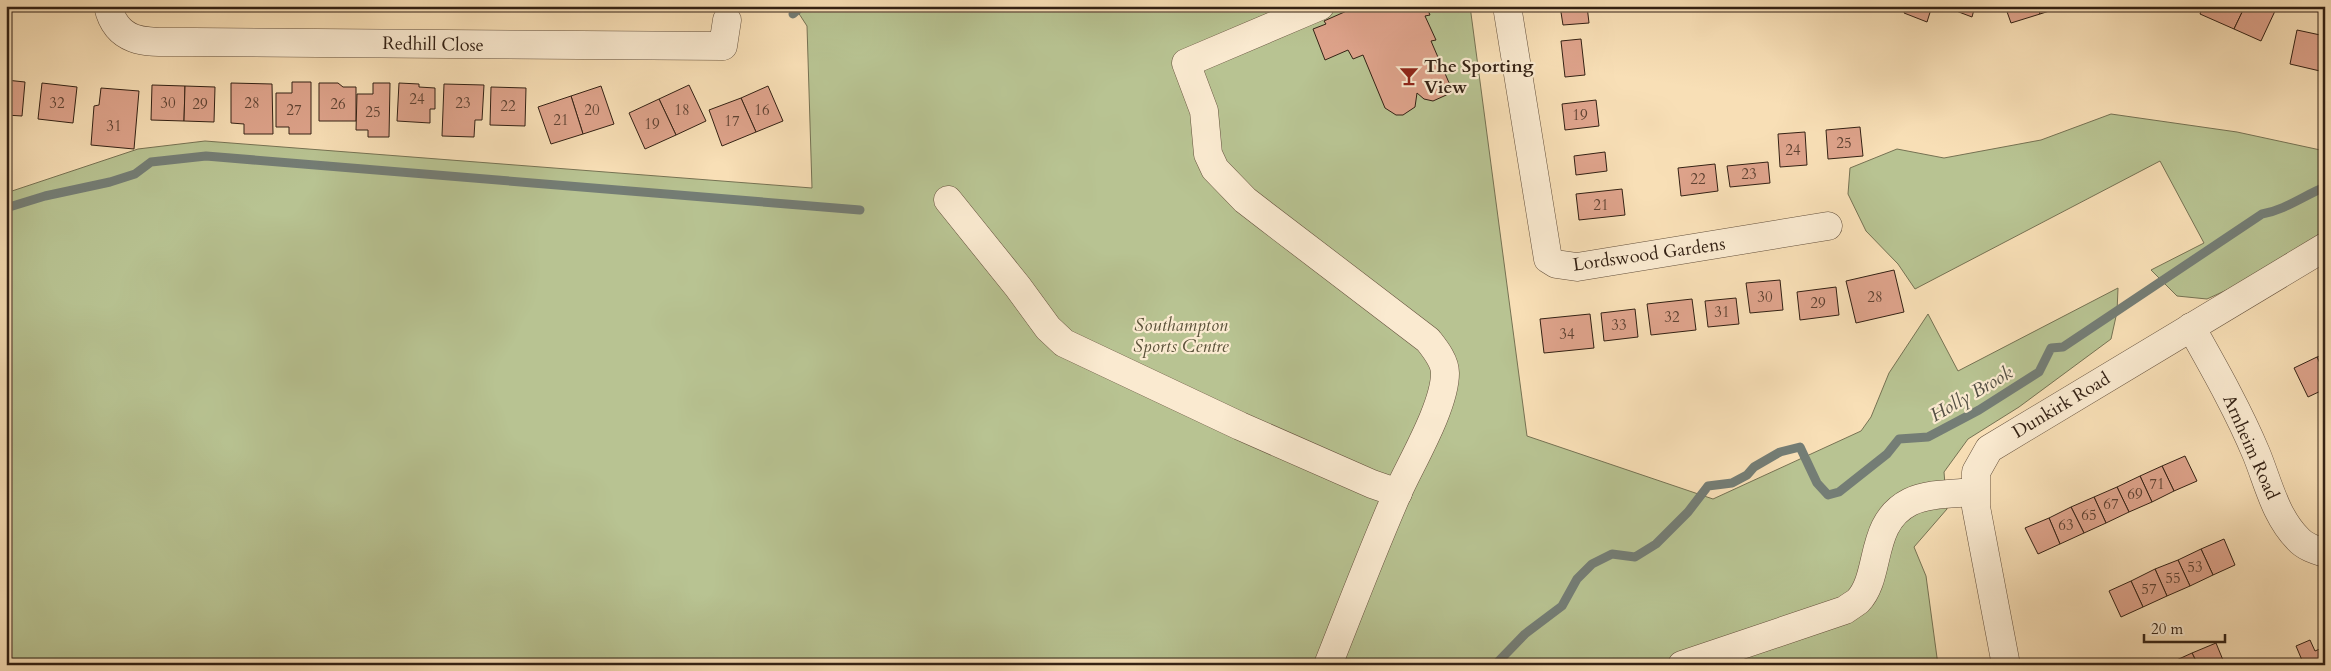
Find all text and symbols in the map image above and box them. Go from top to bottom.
street label: Redhill Close [382,31,484,58]
place label: The Sporting View [1424,54,1534,100]
bar icon: The Sporting View [1398,65,1420,87]
house number: 24 [409,89,425,109]
house number: 32 [49,93,65,113]
house number: 30 [160,93,176,113]
house number: 28 [244,93,260,113]
house number: 23 [455,93,471,113]
house number: 29 [192,94,208,114]
house number: 26 [330,94,346,114]
house number: 22 [500,96,516,116]
house number: 27 [286,100,302,120]
house number: 20 [584,100,600,120]
house number: 18 [674,100,690,120]
house number: 16 [754,100,770,120]
house number: 25 [365,102,381,122]
house number: 19 [1572,105,1588,125]
house number: 21 [553,110,569,130]
house number: 17 [724,111,740,131]
house number: 19 [644,114,660,134]
house number: 31 [106,116,122,136]
house number: 25 [1836,133,1852,153]
house number: 24 [1785,140,1801,160]
house number: 23 [1741,164,1757,184]
house number: 22 [1690,169,1706,189]
house number: 21 [1593,195,1609,215]
street label: Lordswood Gardens [1571,231,1727,278]
house number: 30 [1757,287,1773,307]
house number: 28 [1867,287,1883,307]
house number: 29 [1810,293,1826,313]
house number: 31 [1714,302,1730,322]
house number: 32 [1664,307,1680,327]
park label: Southampton Sports Centre [1133,313,1230,359]
house number: 33 [1611,315,1627,335]
house number: 34 [1559,324,1575,344]
water label: Holly Brook [1925,359,2018,428]
street label: Dunkirk Road [2008,366,2115,444]
street label: Arnheim Road [2216,391,2285,504]
house number: 71 [2149,474,2165,494]
house number: 69 [2127,484,2143,504]
house number: 67 [2103,494,2119,514]
house number: 65 [2081,505,2097,525]
house number: 63 [2058,515,2074,535]
house number: 53 [2187,557,2203,577]
house number: 55 [2165,568,2181,588]
house number: 57 [2141,579,2157,599]
scale bar [2144,611,2225,643]
text: 20 m [2151,619,2183,639]

